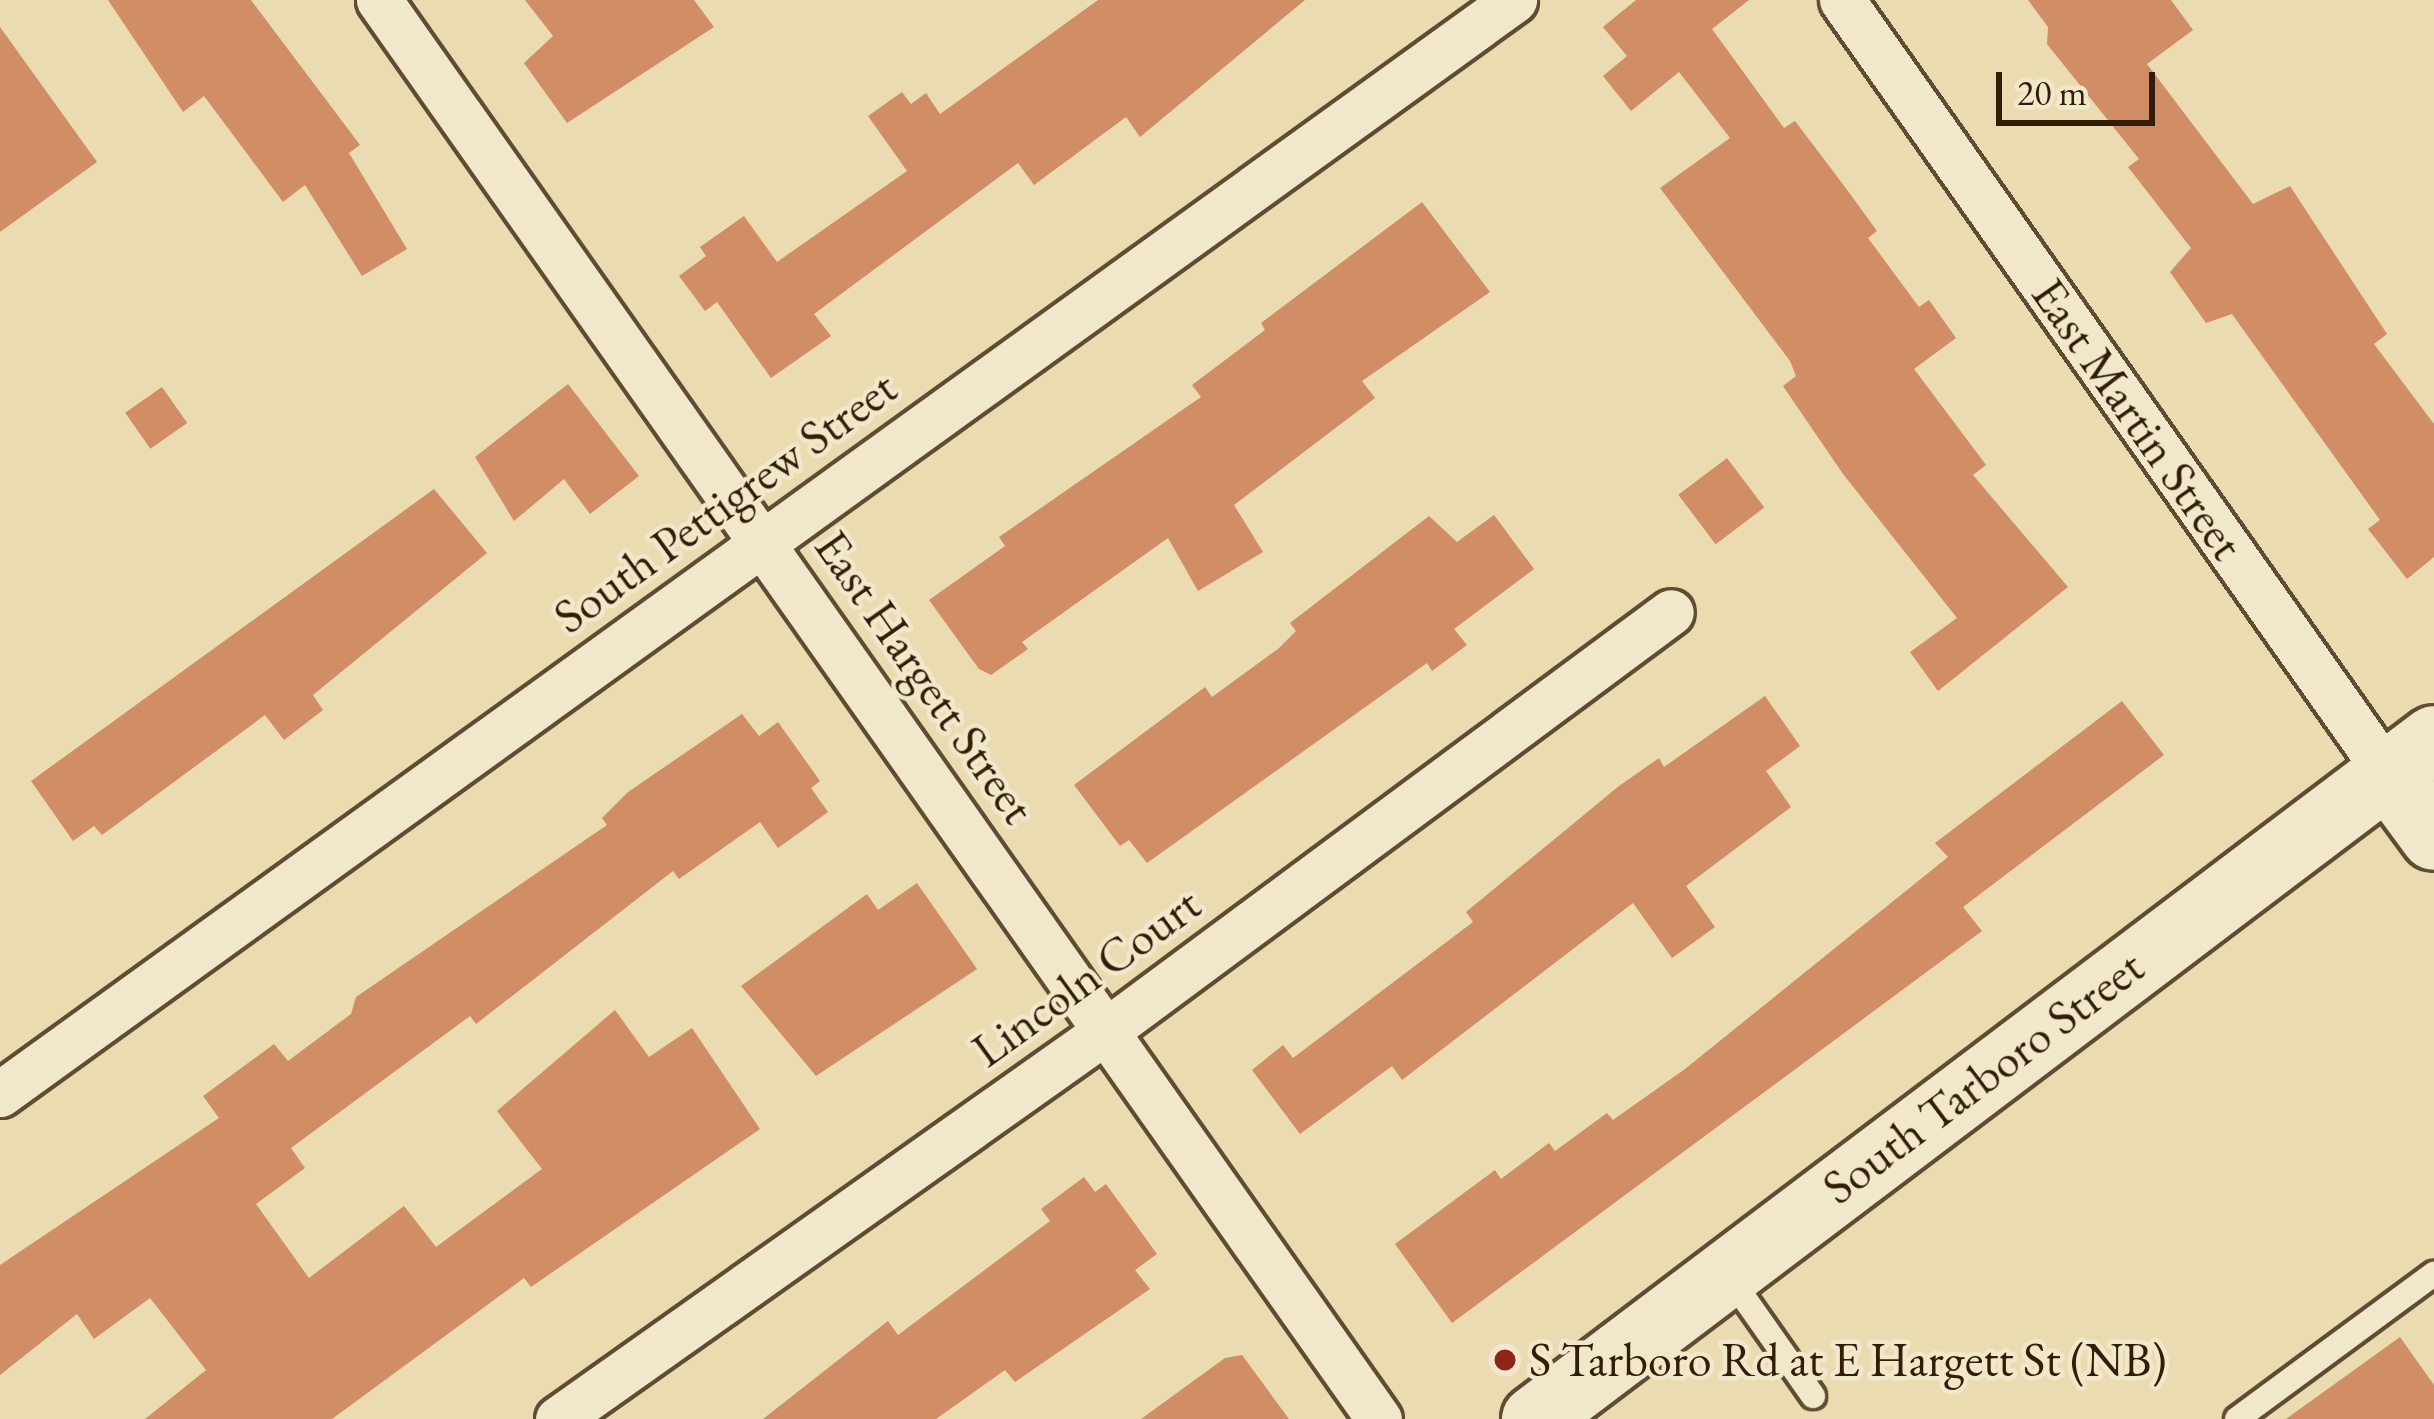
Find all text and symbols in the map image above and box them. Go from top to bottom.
scale bar [2002,48,2161,122]
text: 20 m [2017,69,2087,116]
street label: East Martin Street [2020,267,2256,571]
street label: South Pettigrew Street [543,358,907,646]
street label: East Hargett Street [803,520,1047,834]
street label: Lincoln Court [961,875,1211,1079]
street label: South Tarboro Street [1811,938,2155,1216]
place label: S Tarboro Rd at E Hargett St (NB) [1529,1331,2167,1389]
marker: S Tarboro Rd at E Hargett St (NB) [1492,1347,1518,1373]

